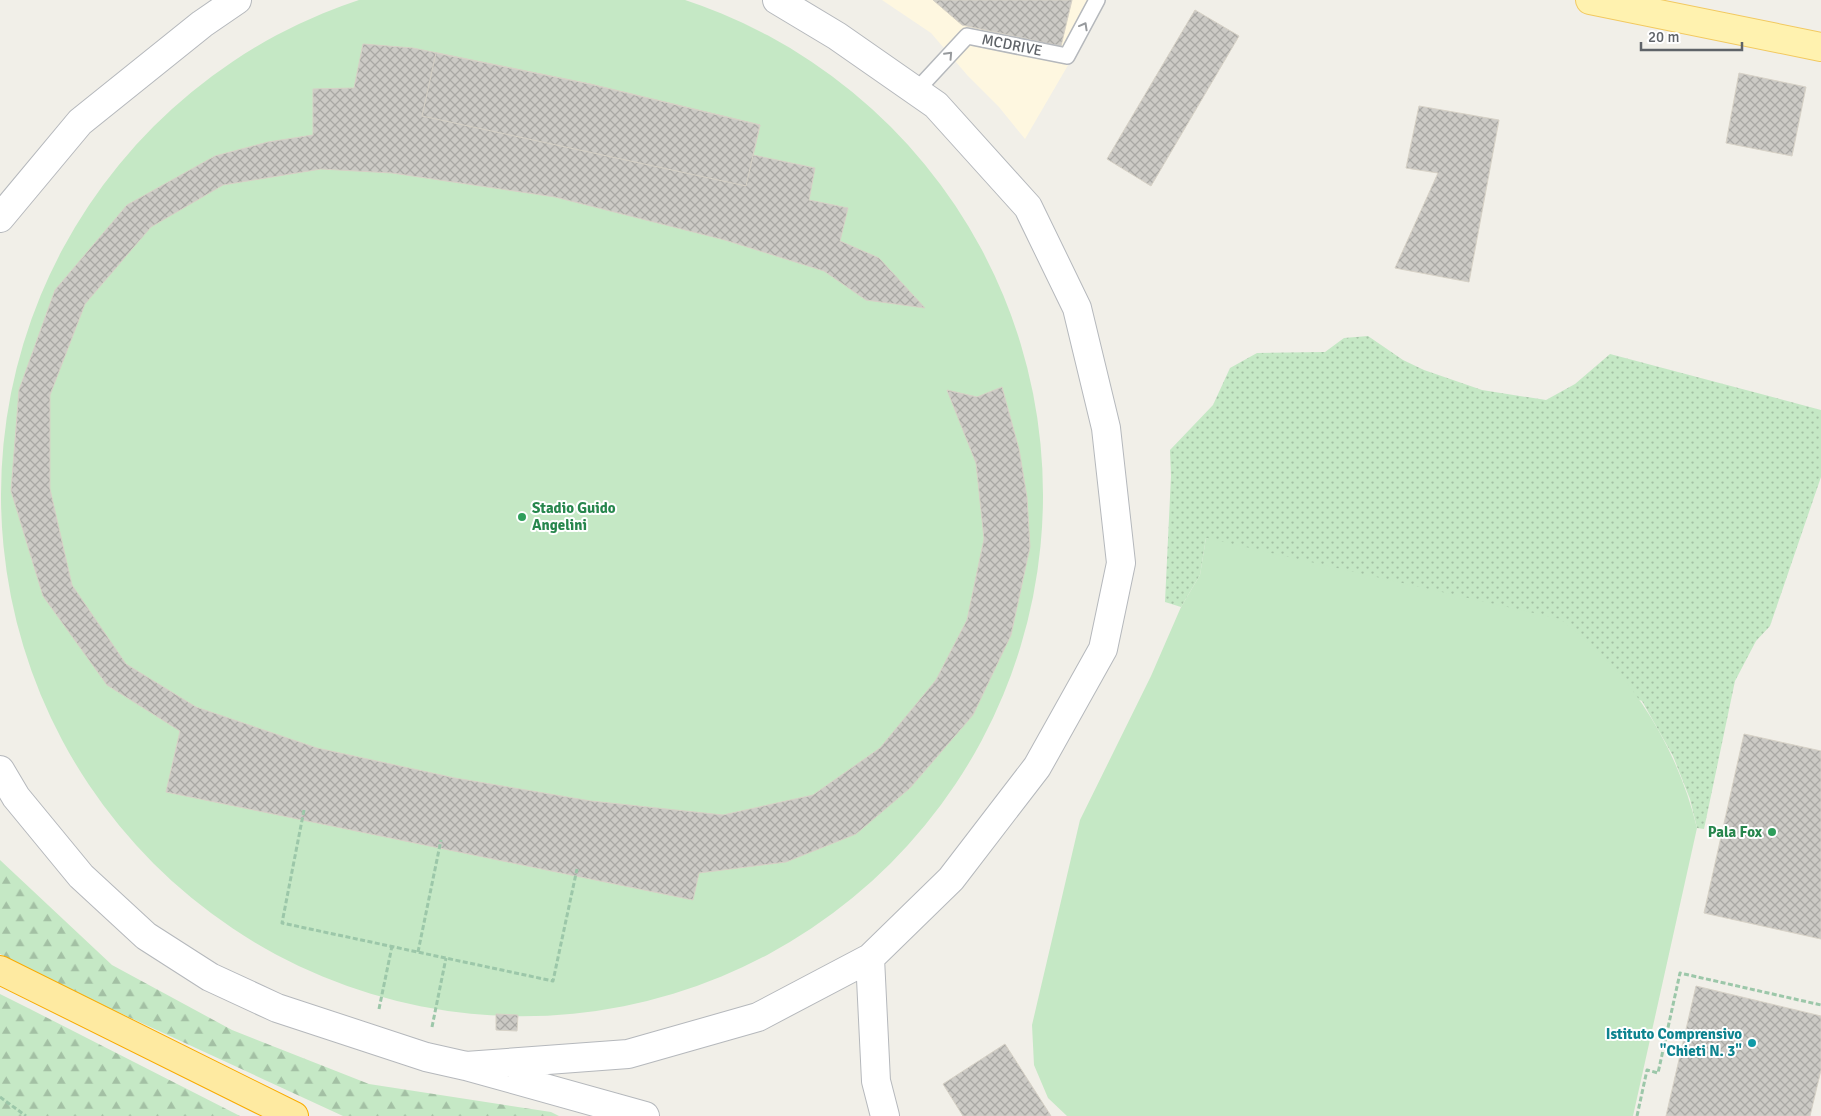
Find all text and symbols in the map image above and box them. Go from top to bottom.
scale bar [1641,20,1742,52]
one-way arrow [1077,22,1087,31]
text: 20 m [1648,28,1679,46]
street label: MCDRIVE [980,30,1044,60]
one-way arrow [943,52,952,61]
place label: Stadio Guido Angelini [532,499,616,534]
marker: Stadio Guido Angelini [516,511,528,523]
place label: Pala Fox [1708,823,1763,841]
marker: Pala Fox [1766,826,1778,838]
place label: Istituto Comprensivo "Chieti N. 3" [1606,1025,1742,1060]
marker: Istituto Comprensivo "Chieti N. 3" [1746,1037,1758,1049]

